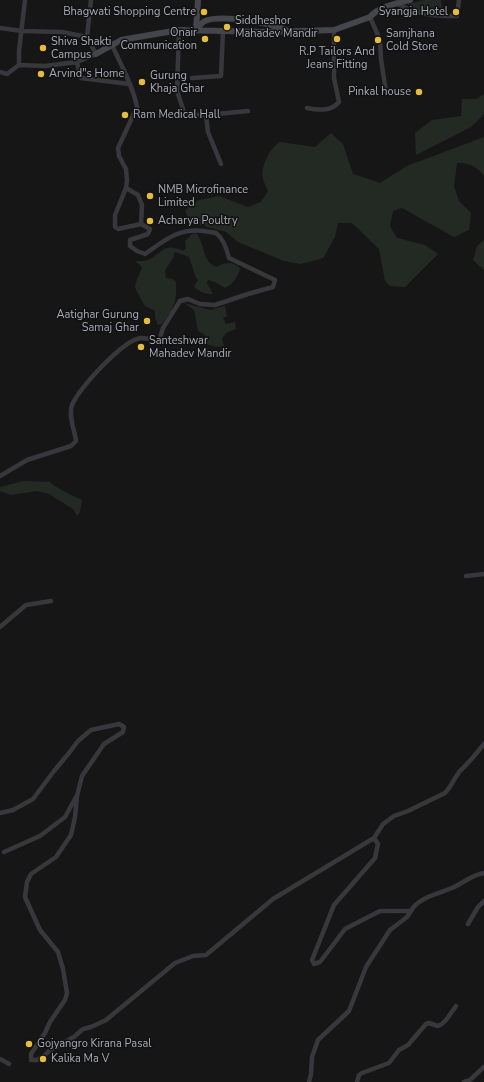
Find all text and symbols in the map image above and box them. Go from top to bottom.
place label: Bhagwati Shopping Centre [63,5,196,19]
place label: Syangja Hotel [379,5,448,19]
marker: Bhagwati Shopping Centre [199,7,209,17]
marker: Syangja Hotel [451,7,461,17]
place label: Siddheshor Mahadev Mandir [235,14,317,40]
marker: Siddheshor Mahadev Mandir [222,22,232,32]
place label: Onair Communication [120,26,197,52]
place label: Samjhana Cold Store [386,27,438,53]
marker: Onair Communication [200,34,210,44]
marker: R.P Tailors And Jeans Fitting [332,34,342,44]
place label: Shiva Shakti Campus [51,35,111,61]
marker: Samjhana Cold Store [373,35,383,45]
marker: Shiva Shakti Campus [38,43,48,53]
place label: R.P Tailors And Jeans Fitting [299,45,375,71]
place label: Arvind"s Home [49,67,124,81]
marker: Arvind"s Home [36,69,46,79]
place label: Gurung Khaja Ghar [150,69,204,95]
marker: Gurung Khaja Ghar [137,77,147,87]
place label: Pinkal house [348,85,411,99]
marker: Pinkal house [414,87,424,97]
place label: Ram Medical Hall [133,108,220,122]
marker: Ram Medical Hall [120,110,130,120]
place label: NMB Microfinance Limited [158,183,248,209]
marker: NMB Microfinance Limited [145,191,155,201]
place label: Acharya Poultry [158,214,238,228]
marker: Acharya Poultry [145,216,155,226]
place label: Aatighar Gurung Samaj Ghar [57,308,139,334]
marker: Aatighar Gurung Samaj Ghar [142,316,152,326]
place label: Santeshwar Mahadev Mandir [149,334,231,360]
marker: Santeshwar Mahadev Mandir [136,342,146,352]
place label: Gojyangro Kirana Pasal [37,1037,152,1051]
marker: Gojyangro Kirana Pasal [24,1039,34,1049]
place label: Kalika Ma V [51,1052,109,1066]
marker: Kalika Ma V [38,1054,48,1064]

